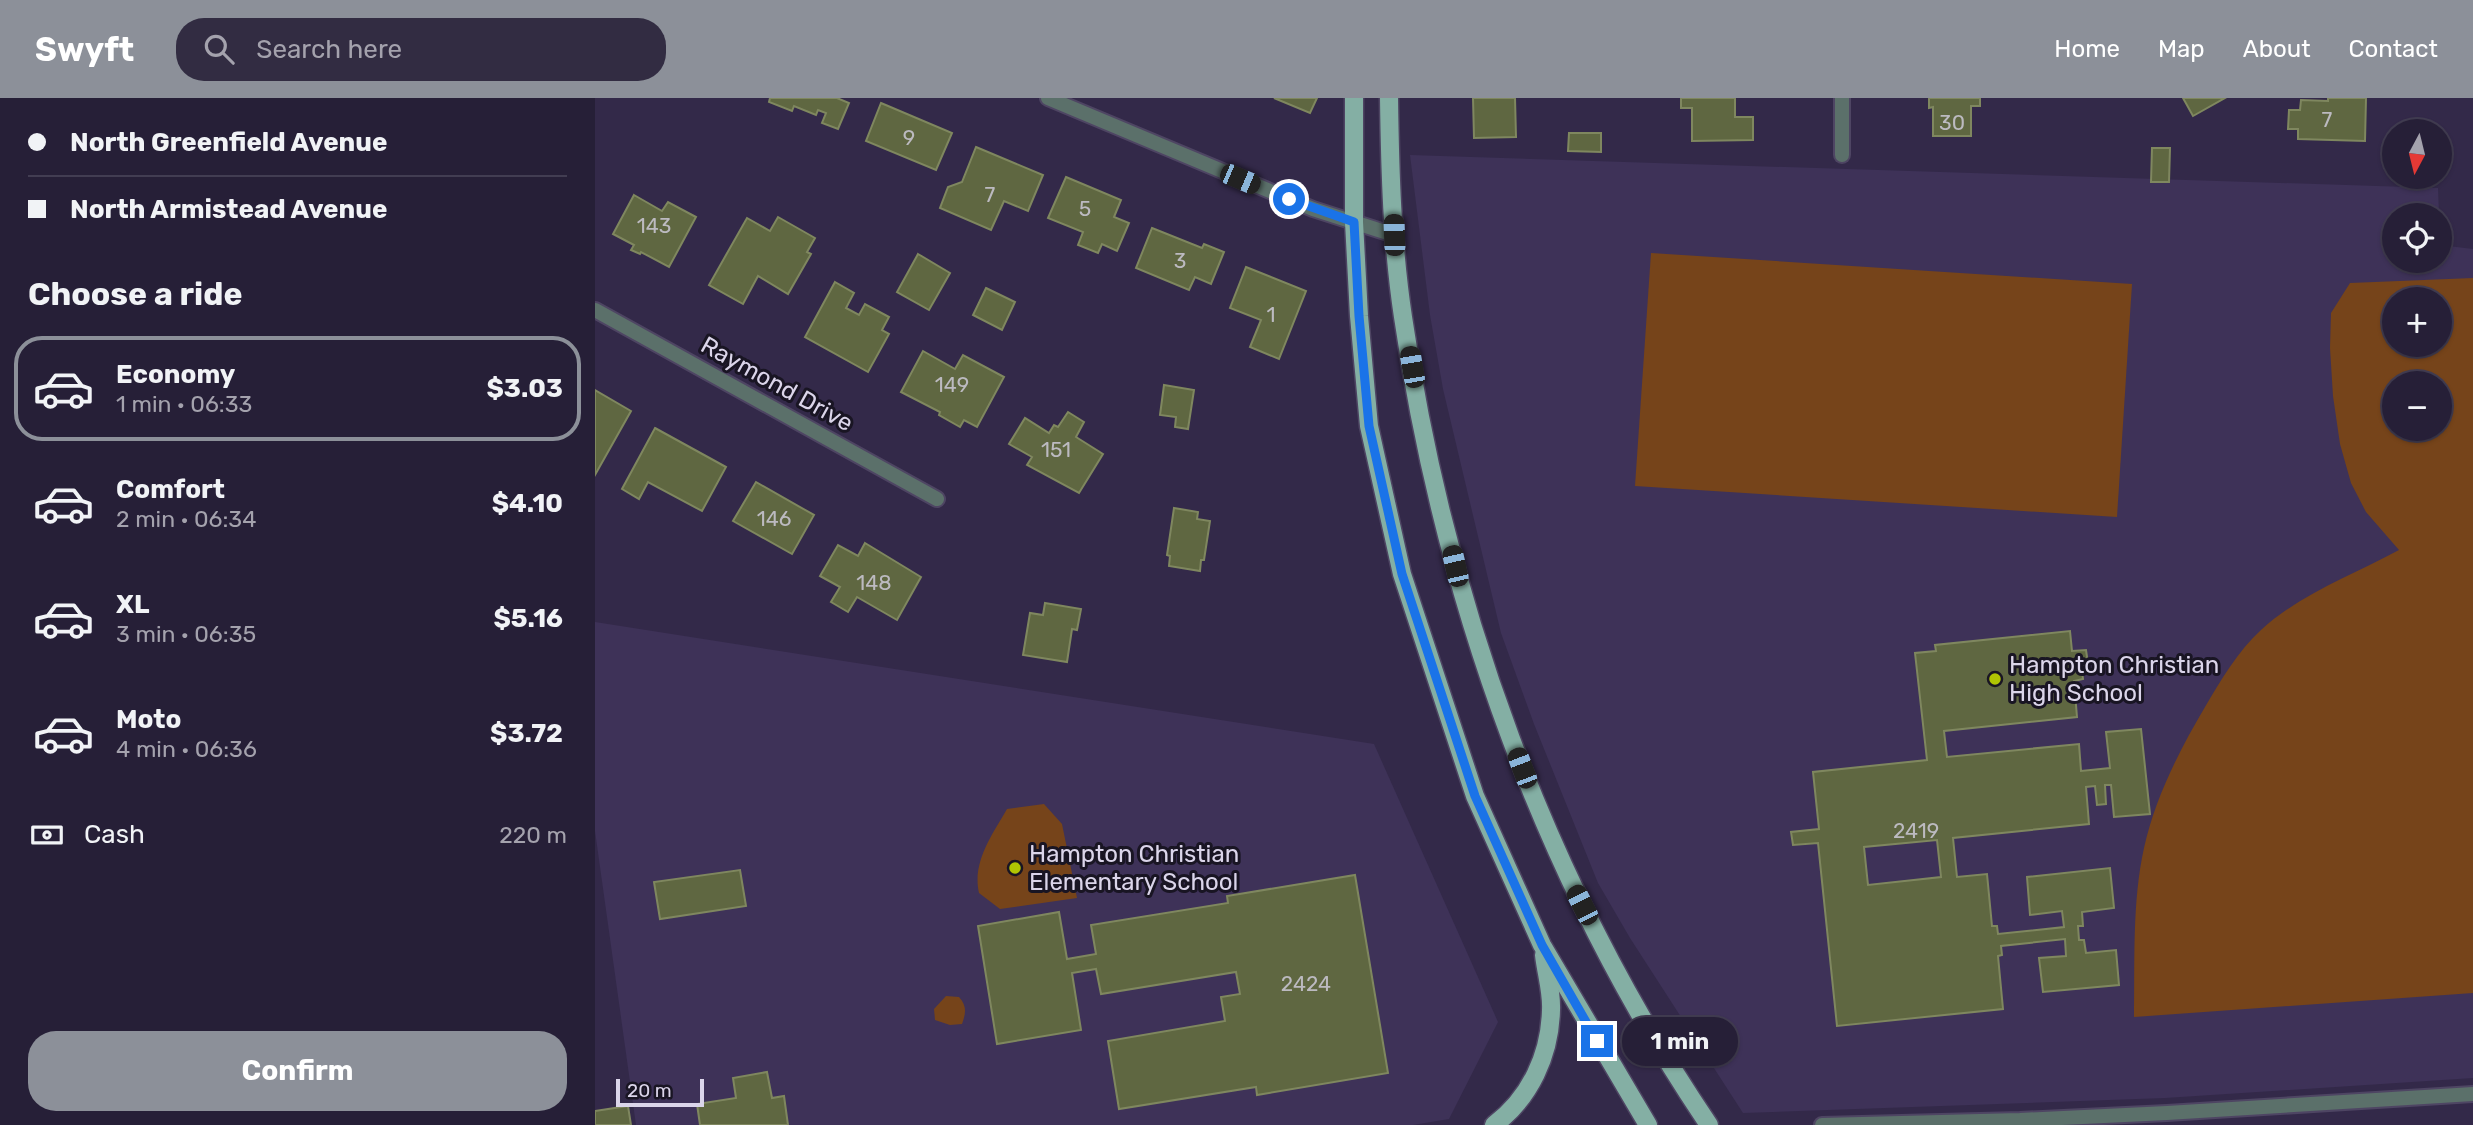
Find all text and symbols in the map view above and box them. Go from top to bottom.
search box [176,18,666,81]
text: Swyft [35,30,134,69]
icon: search [200,30,238,68]
text: Search here [256,34,402,65]
text: Home [2054,35,2120,63]
text: Map [2158,35,2205,63]
text: About [2243,35,2311,63]
text: Contact [2349,35,2438,63]
house number: 7 [2322,107,2333,132]
house number: 30 [1939,110,1965,135]
north arrow [2382,119,2452,189]
map controls [2382,119,2452,441]
house number: 9 [903,125,915,150]
text: North Greenfield Avenue [70,127,387,158]
car [1217,161,1264,197]
house number: 7 [985,182,996,207]
route start [1273,183,1305,215]
text: North Armistead Avenue [70,194,387,225]
house number: 5 [1079,196,1091,221]
button: locate [2382,203,2452,273]
house number: 143 [637,213,671,238]
car [1383,214,1406,256]
house number: 3 [1174,248,1186,273]
text: Choose a ride [28,275,242,313]
button: + [2382,287,2452,357]
house number: 1 [1267,302,1276,327]
street label: Raymond Drive [696,331,858,437]
car [1399,344,1426,390]
icon: car [32,357,95,420]
text: Economy [116,359,235,390]
button: − [2382,371,2452,441]
house number: 149 [935,372,969,397]
text: $3.03 [486,373,563,404]
text: 1 min · 06:33 [116,390,252,418]
house number: 151 [1041,437,1071,462]
icon: car [32,472,95,535]
text: Comfort [116,474,225,505]
text: $4.10 [492,488,563,519]
text: 2 min · 06:34 [116,505,256,533]
house number: 146 [757,506,791,531]
car [1441,543,1470,589]
house number: 148 [856,570,892,595]
icon: car [32,587,95,650]
text: XL [116,589,149,620]
text: $5.16 [493,603,563,634]
text: 3 min · 06:35 [116,620,256,648]
place label: Hampton Christian High School [2009,651,2219,707]
marker: Hampton Christian High School [1987,671,2003,687]
icon: car [32,702,95,765]
text: Moto [116,704,181,735]
text: $3.72 [490,718,563,749]
text: 4 min · 06:36 [116,735,257,763]
car [1505,745,1540,791]
icon: cash [28,816,66,854]
house number: 2419 [1893,818,1939,843]
text: Cash [84,819,145,850]
text: 220 m [499,821,567,849]
place label: Hampton Christian Elementary School [1029,840,1239,896]
marker: Hampton Christian Elementary School [1007,860,1023,876]
car [1564,882,1601,928]
house number: 2424 [1281,971,1331,996]
callout: 1 min [1621,1016,1737,1066]
route end [1581,1025,1613,1057]
text: 1 min [1651,1027,1709,1055]
button: Confirm [28,1031,567,1111]
scale bar [616,1076,703,1108]
text: 20 m [627,1079,672,1102]

